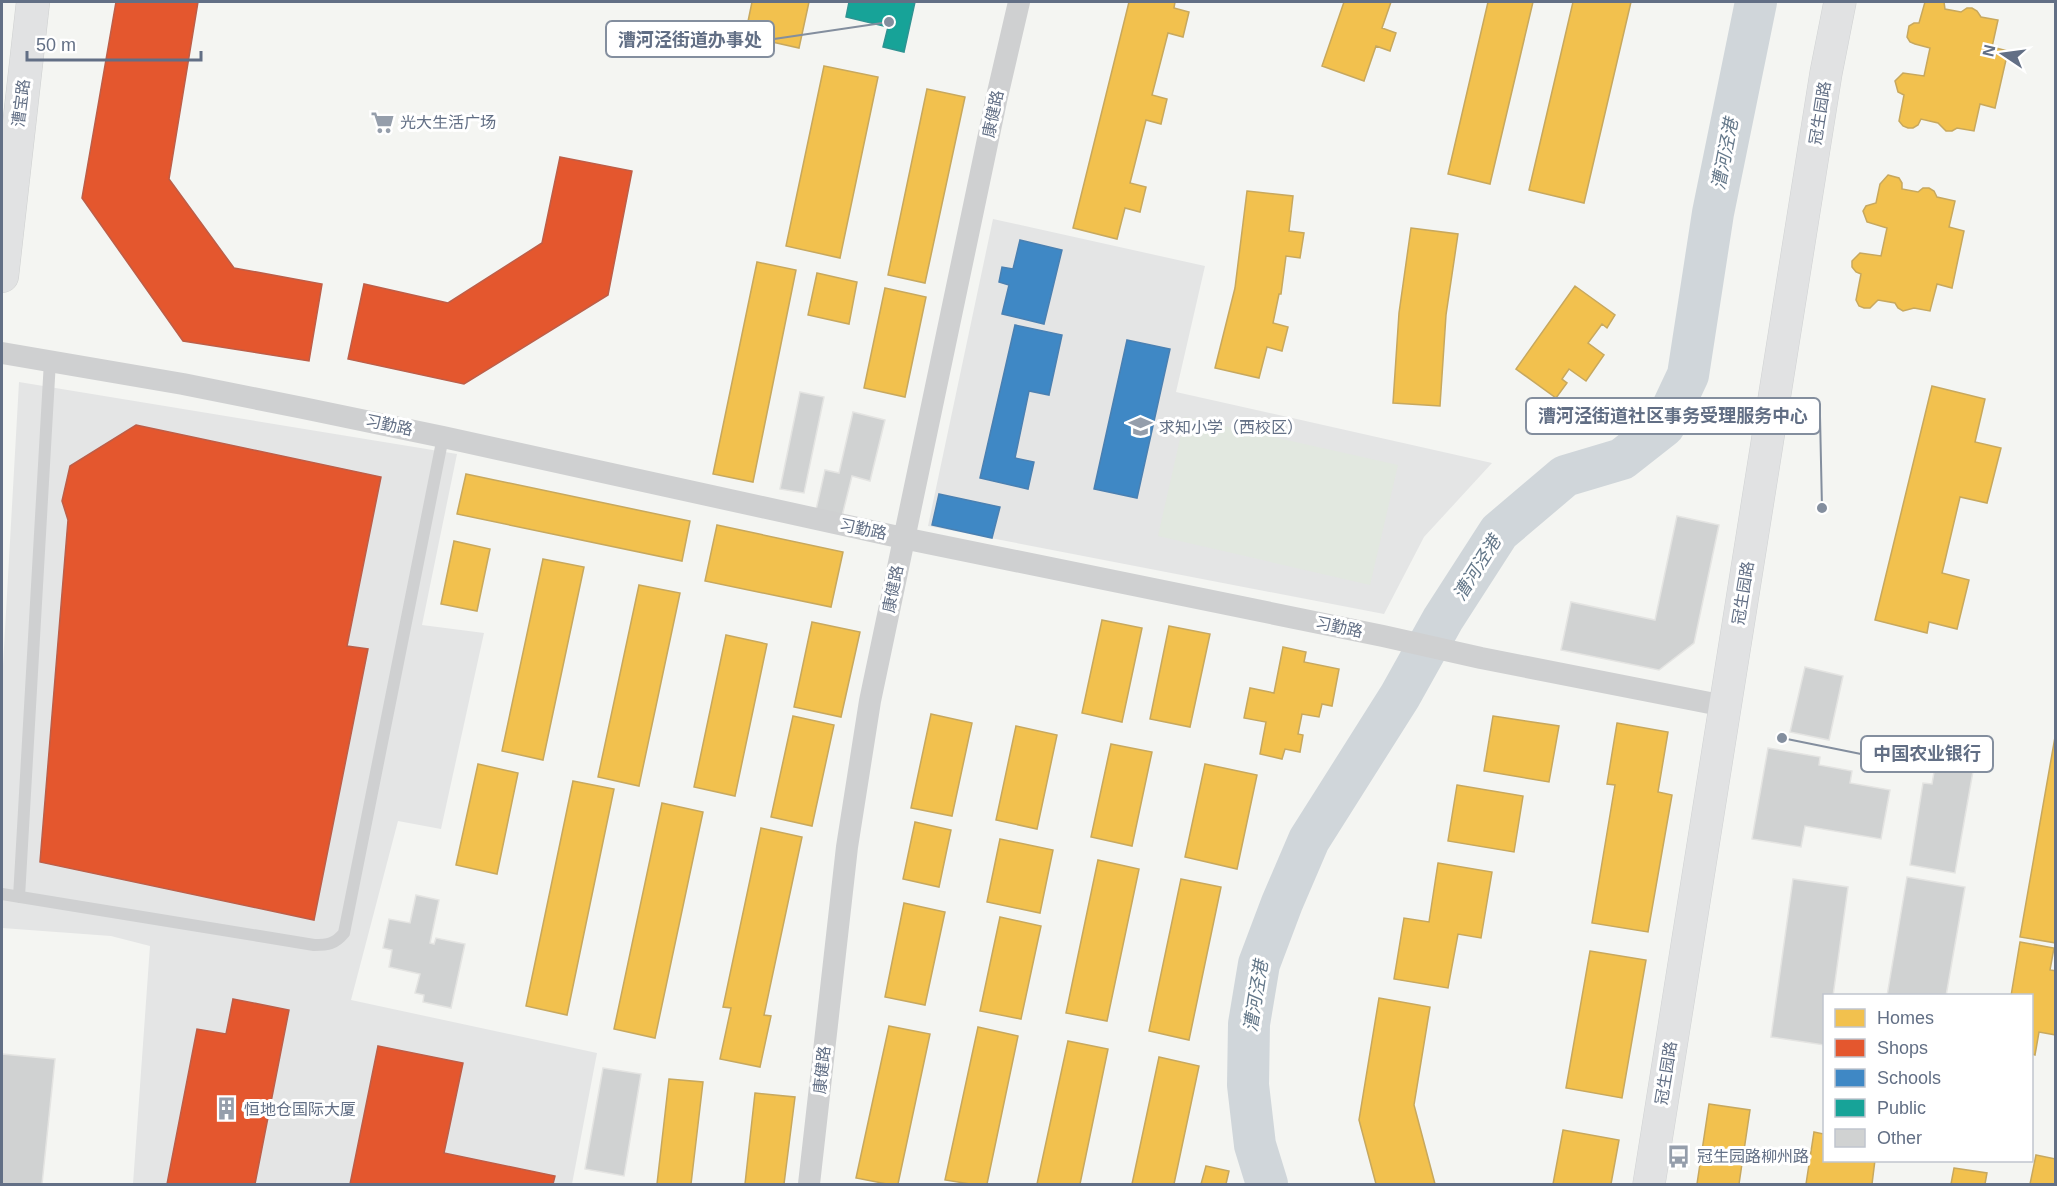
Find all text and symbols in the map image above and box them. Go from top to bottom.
callout: 漕河泾街道办事处 [606,21,774,57]
scale bar [27,24,201,62]
north arrow [1973,24,2033,84]
text: 漕河泾街道办事处 [618,30,762,50]
text: 50 m [36,35,76,55]
text: N [1979,43,1998,58]
street label: 漕宝路 [10,78,32,128]
street label: 冠生园路 [1807,80,1833,146]
street label: 康健路 [980,89,1006,139]
supermarket icon: 光大生活广场 [369,109,395,135]
place label: 光大生活广场 [400,114,496,131]
water label: 漕河泾港 [1708,114,1742,191]
callout: 漕河泾街道社区事务受理服务中心 [1526,398,1820,434]
text: 漕河泾街道社区事务受理服务中心 [1538,405,1808,426]
street label: 习勤路 [364,412,414,438]
school or university icon: 求知小学（西校区） [1128,414,1154,440]
place label: 求知小学（西校区） [1159,419,1303,436]
street label: 习勤路 [838,516,888,542]
water label: 漕河泾港 [1449,530,1506,604]
street label: 冠生园路 [1730,560,1756,626]
street label: 康健路 [880,564,906,614]
street label: 习勤路 [1314,614,1364,640]
callout: 中国农业银行 [1861,736,1993,772]
text: 中国农业银行 [1873,743,1981,764]
water label: 漕河泾港 [1240,956,1272,1033]
legend [1823,994,2033,1162]
text: Homes [1877,1008,1934,1028]
text: Shops [1877,1038,1928,1058]
street label: 冠生园路 [1653,1040,1679,1106]
street label: 康健路 [811,1045,833,1095]
text: Schools [1877,1068,1941,1088]
building icon: 恒地仓国际大厦 [213,1096,239,1122]
text: Public [1877,1098,1926,1118]
place label: 恒地仓国际大厦 [244,1101,356,1118]
text: Other [1877,1128,1922,1148]
bus stop icon: 冠生园路柳州路 [1666,1143,1692,1169]
place label: 冠生园路柳州路 [1697,1148,1809,1165]

